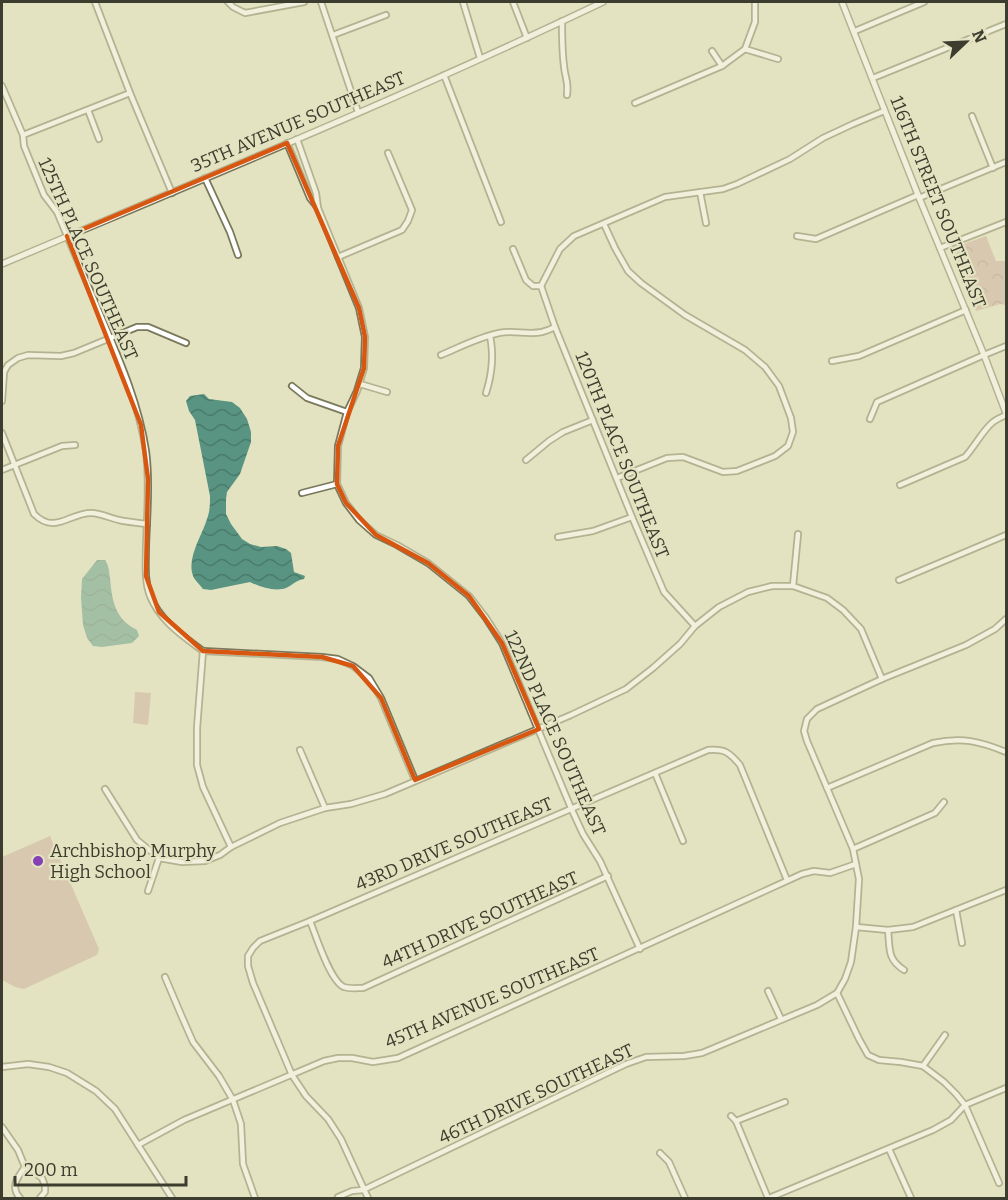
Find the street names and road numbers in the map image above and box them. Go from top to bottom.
street label: 35TH AVENUE SOUTHEAST [188,67,409,177]
street label: 116TH STREET SOUTHEAST [885,93,991,312]
street label: 125TH PLACE SOUTHEAST [33,154,143,364]
street label: 120TH PLACE SOUTHEAST [570,348,674,562]
street label: 122ND PLACE SOUTHEAST [500,627,610,839]
street label: 43RD DRIVE SOUTHEAST [352,792,556,896]
street label: 44TH DRIVE SOUTHEAST [378,867,582,973]
street label: 45TH AVENUE SOUTHEAST [382,943,603,1053]
street label: 46TH DRIVE SOUTHEAST [435,1039,637,1149]

